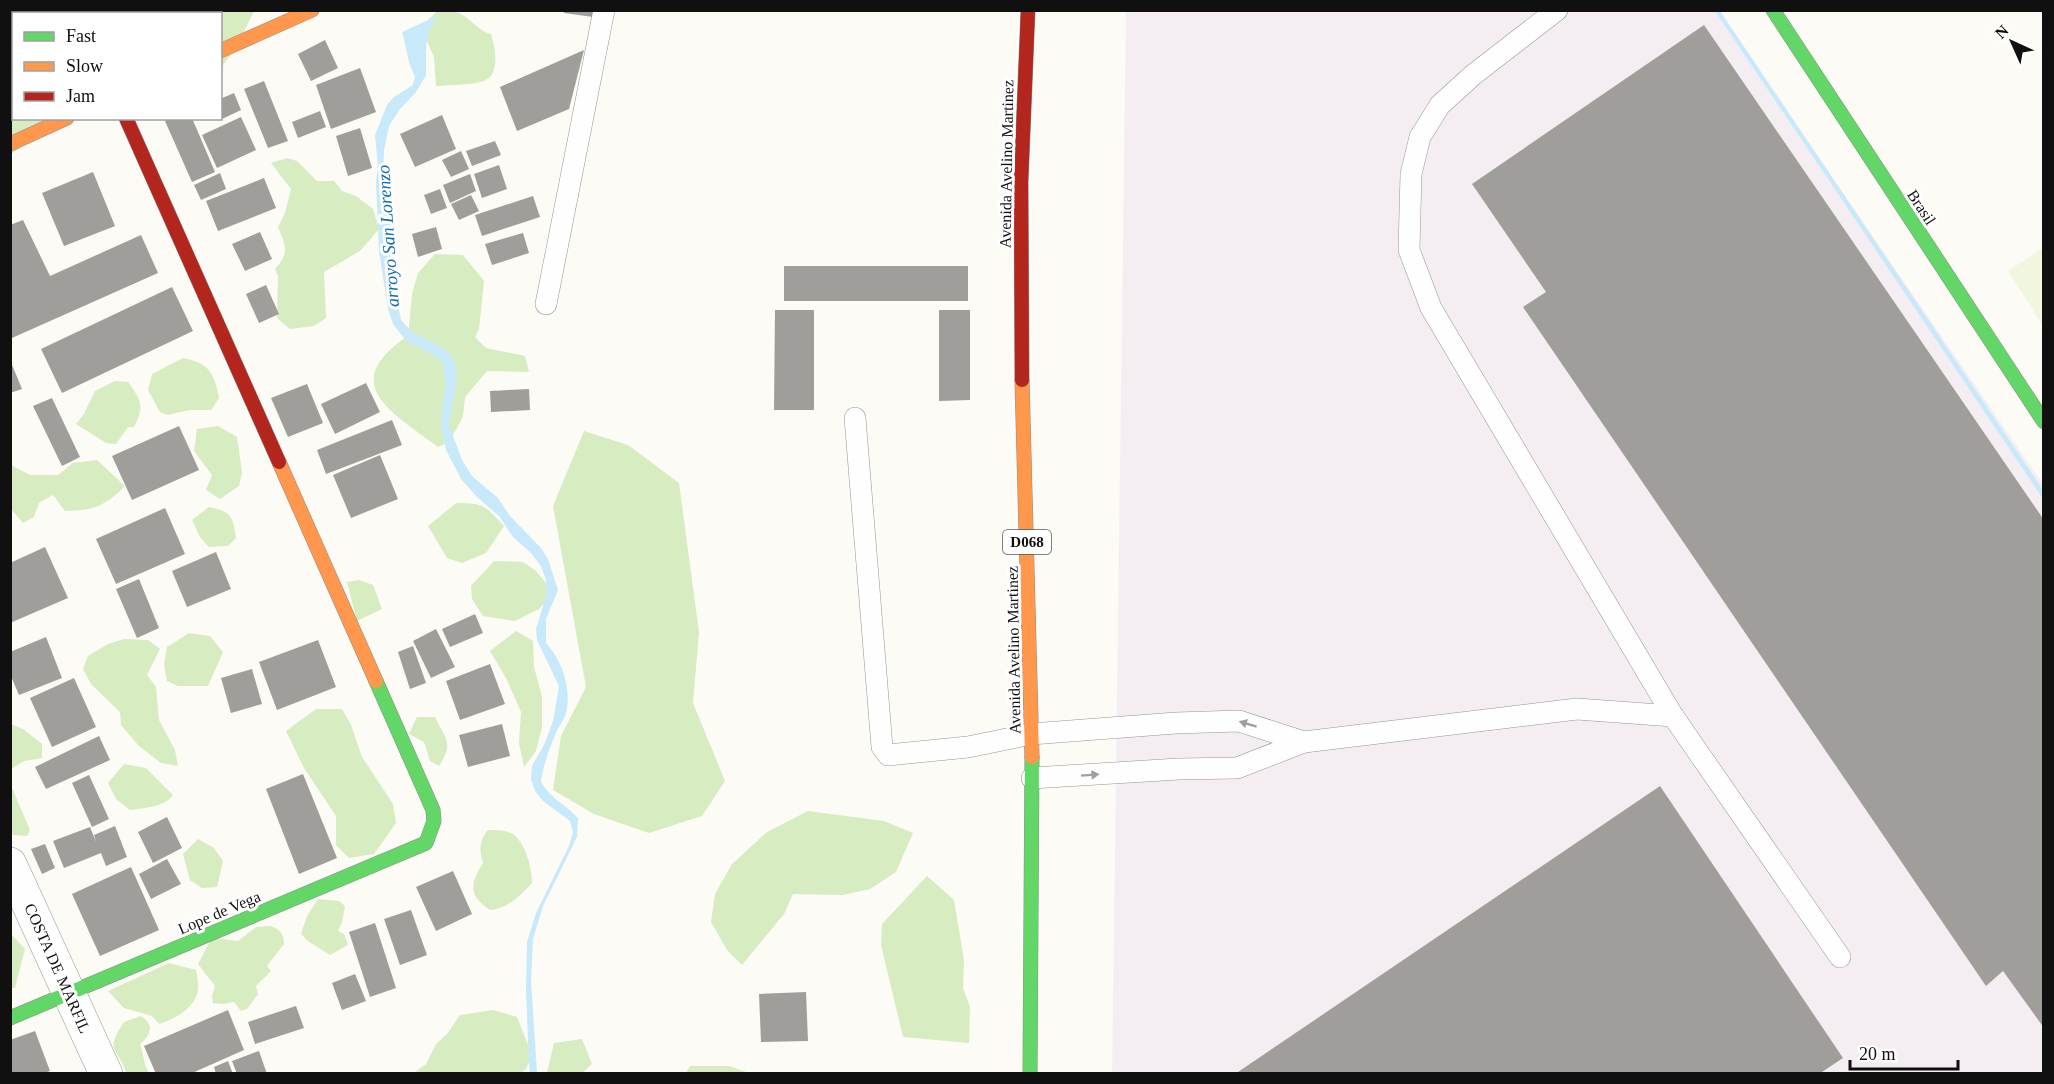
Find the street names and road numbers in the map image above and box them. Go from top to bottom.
street label: Avenida Avelino Martinez [997,80,1016,248]
street label: Brasil [1904,187,1939,228]
road number: D068 [1003,530,1051,554]
street label: Avenida Avelino Martinez [1004,566,1023,734]
street label: Lope de Vega [176,888,263,938]
street label: COSTA DE MARFIL [21,901,94,1036]

